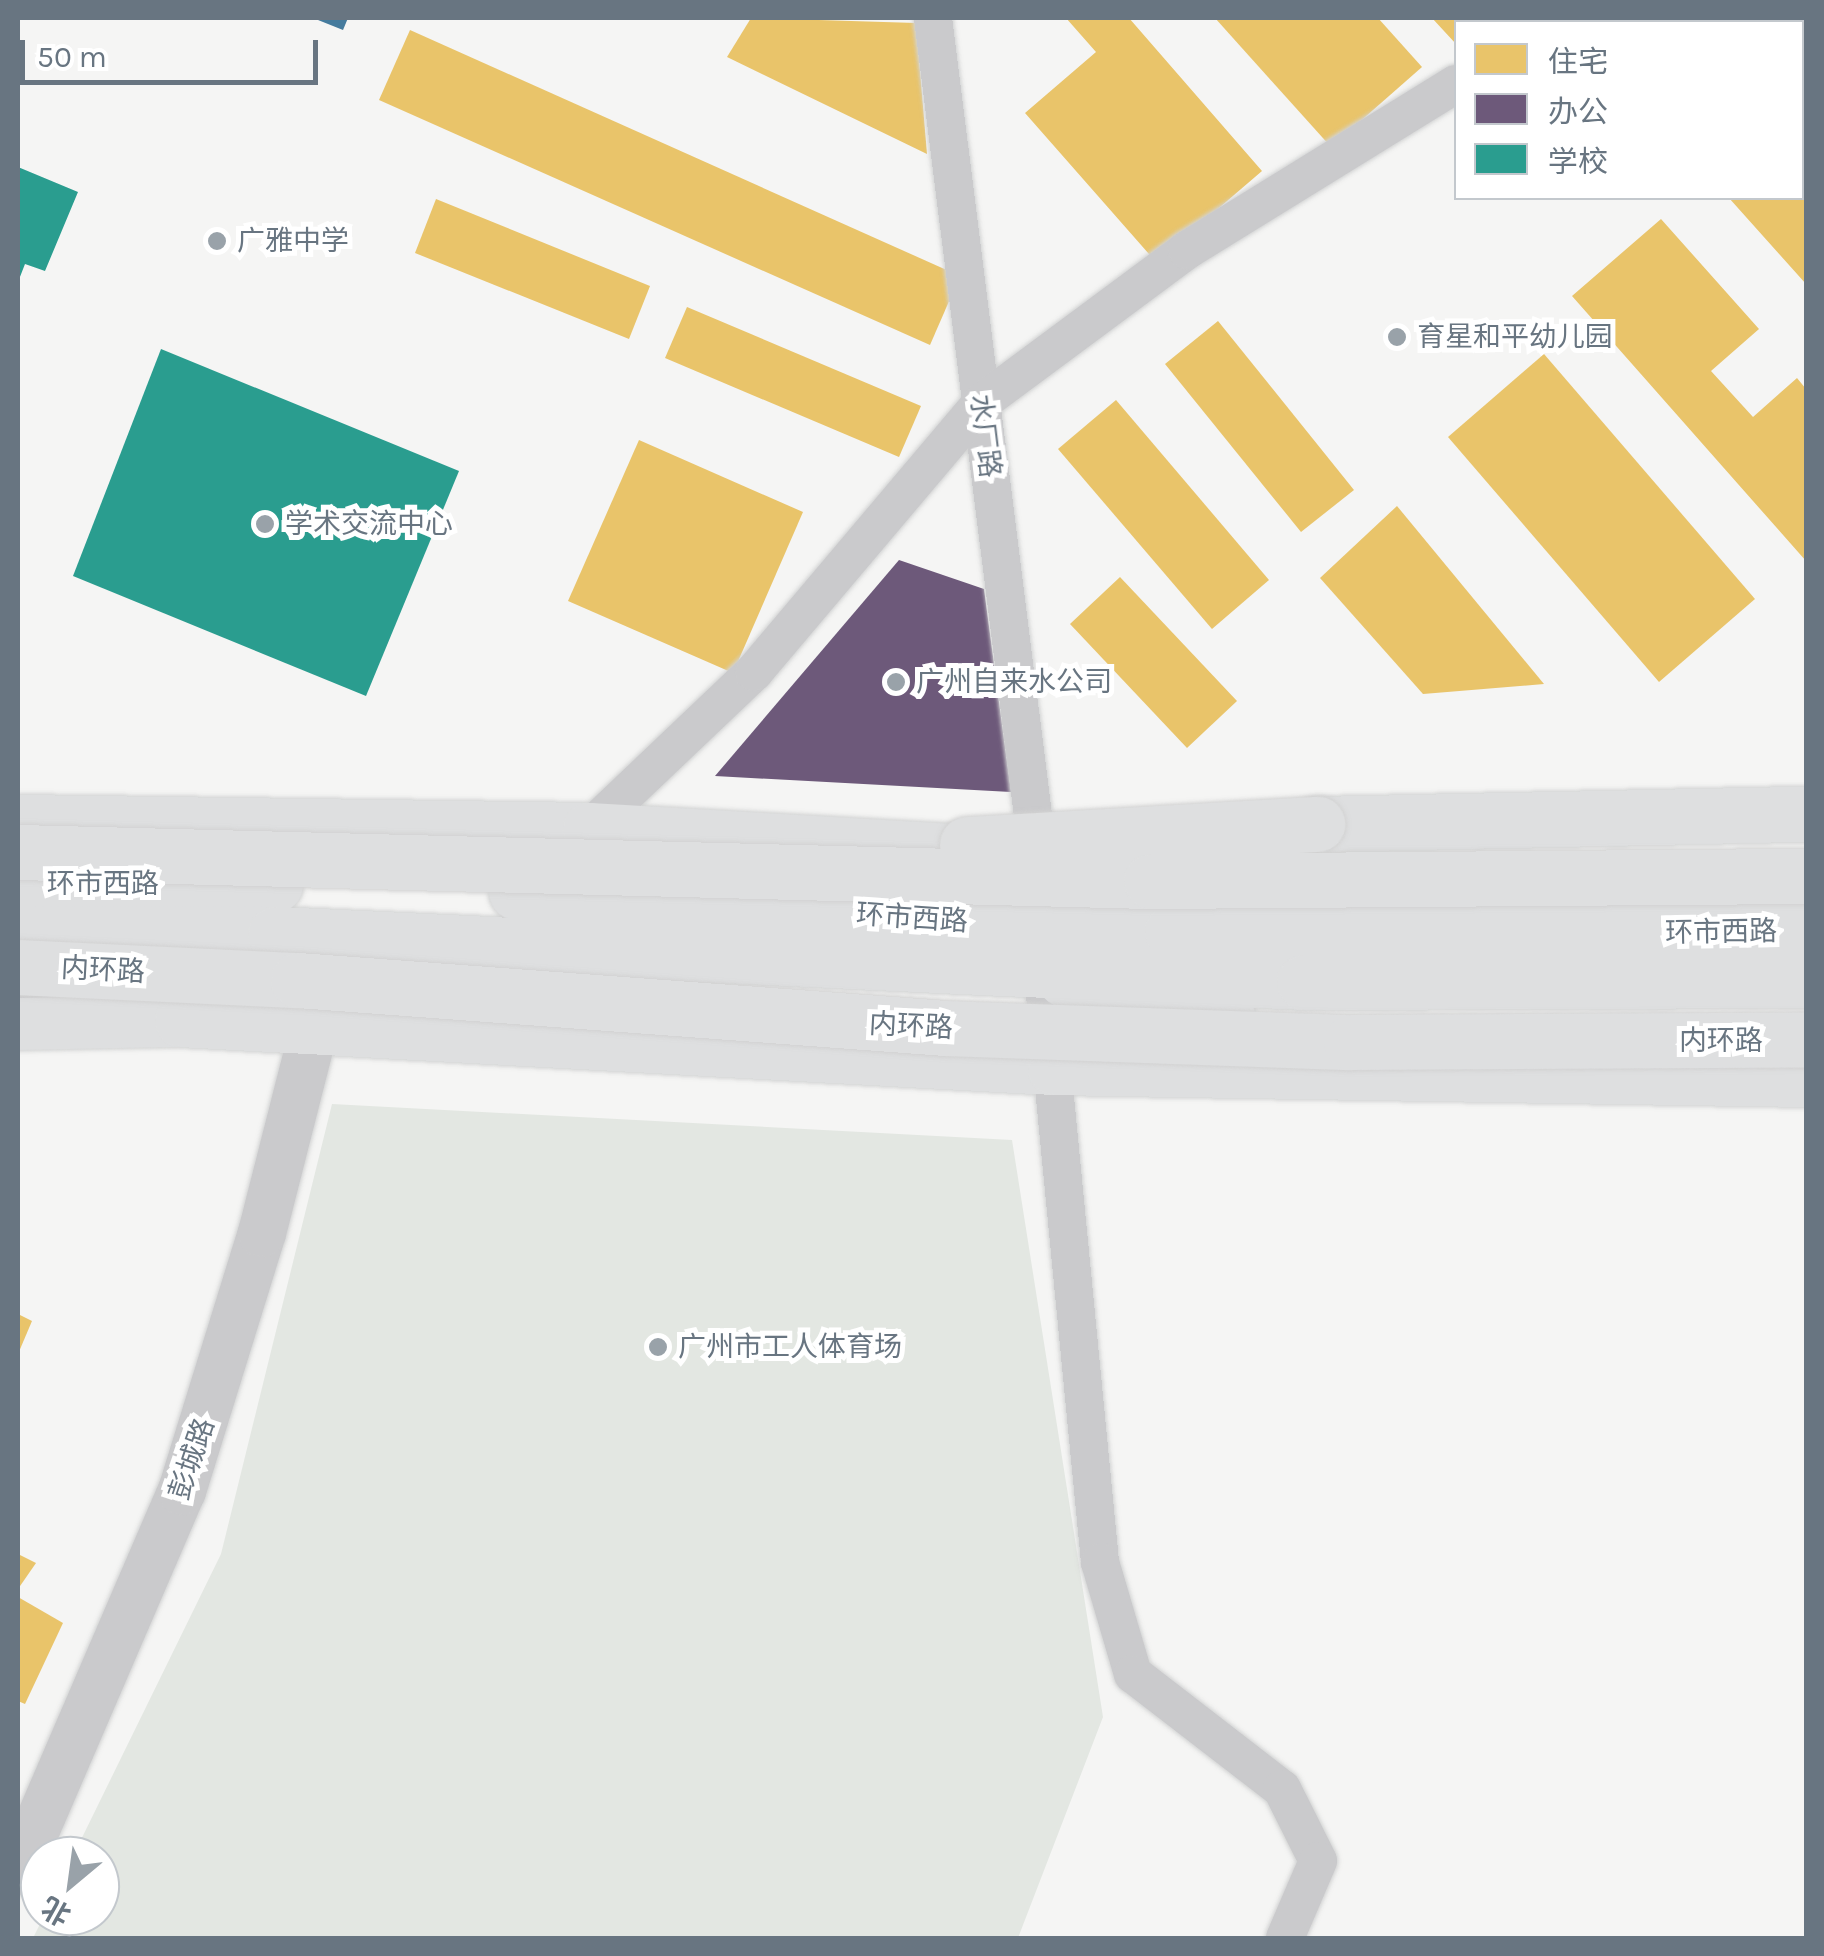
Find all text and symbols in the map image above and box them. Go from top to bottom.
scale bar [25,20,322,82]
legend [1454,20,1804,200]
text: 50 m [37,39,107,75]
text: 住宅 [1548,44,1608,80]
text: 办公 [1548,94,1608,130]
text: 学校 [1548,144,1608,180]
place label: 广雅中学 [237,224,349,258]
marker: 广雅中学 [206,230,228,252]
place label: 育星和平幼儿园 [1417,320,1613,354]
marker: 育星和平幼儿园 [1386,326,1408,348]
street label: 水厂路 [963,392,1007,480]
place label: 学术交流中心 [285,507,453,541]
marker: 学术交流中心 [254,513,276,535]
place label: 广州自来水公司 [916,665,1112,699]
marker: 广州自来水公司 [885,671,907,693]
street label: 环市西路 [47,867,159,901]
street label: 环市西路 [855,897,969,939]
street label: 环市西路 [1665,914,1777,950]
street label: 内环路 [60,951,146,989]
street label: 内环路 [868,1007,954,1045]
street label: 内环路 [1679,1024,1763,1058]
place label: 广州市工人体育场 [678,1330,902,1364]
marker: 广州市工人体育场 [647,1336,669,1358]
street label: 彭城路 [162,1414,222,1504]
north arrow [20,1836,120,1936]
text: 北 [36,1890,76,1932]

